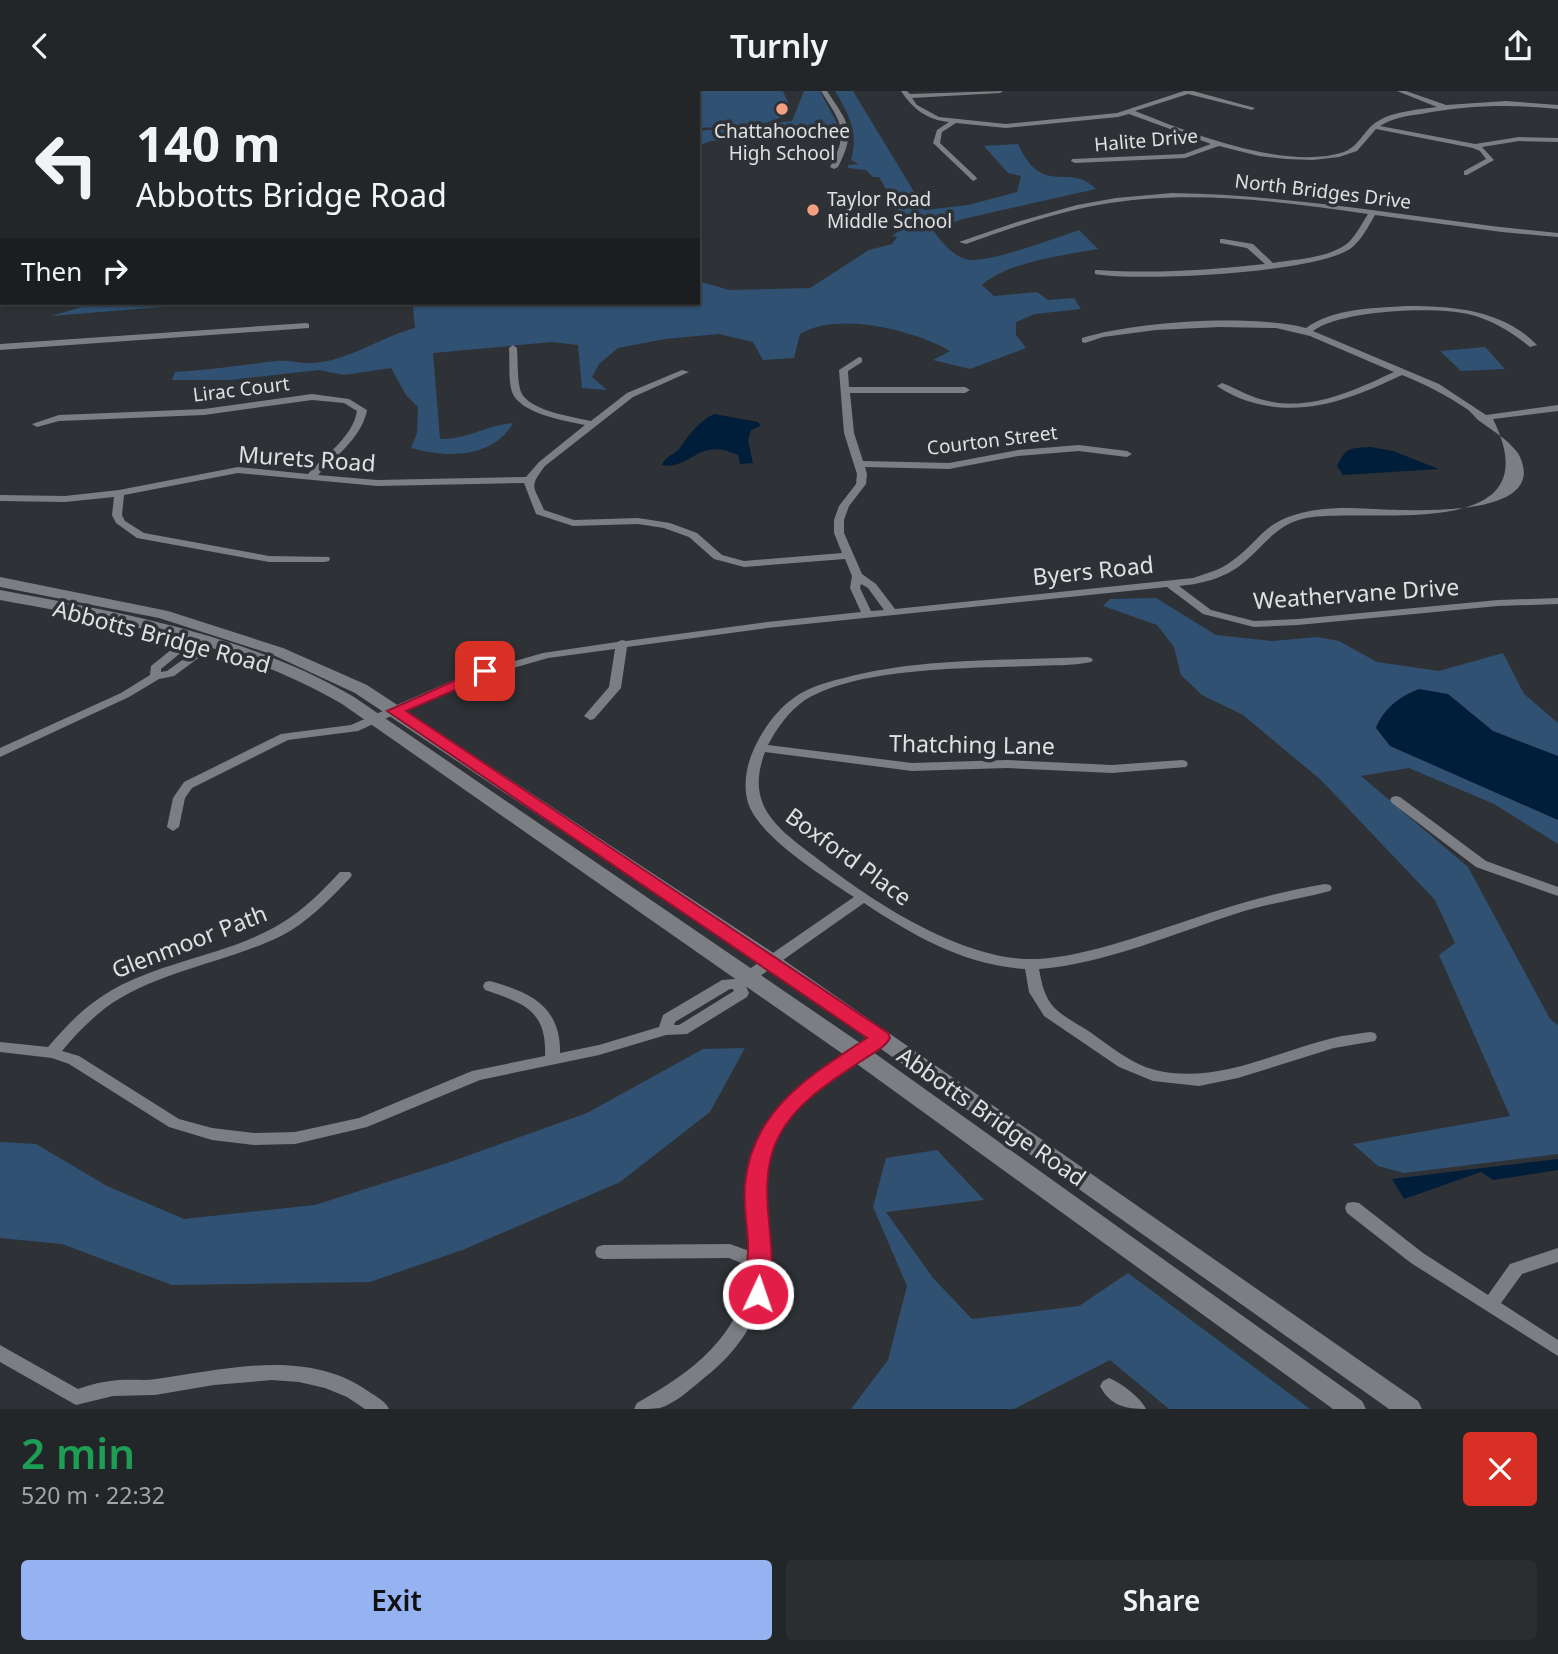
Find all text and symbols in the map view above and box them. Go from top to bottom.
text: Turnly [730,24,828,67]
icon: back [21,27,59,65]
icon: share [1499,27,1537,65]
marker: Chattahoochee High School [774,101,790,117]
text: 140 m [136,110,281,176]
place label: Chattahoochee High School [714,118,850,166]
icon: left [21,119,112,210]
street label: Halite Drive [1093,123,1199,157]
street label: North Bridges Drive [1233,167,1413,215]
text: Abbotts Bridge Road [136,173,447,216]
place label: Taylor Road Middle School [827,186,952,234]
marker: Taylor Road Middle School [805,202,821,218]
icon: right [96,252,134,290]
text: Then [21,253,82,289]
street label: Lirac Court [191,370,291,408]
street label: Courton Street [925,419,1059,461]
street label: Murets Road [237,437,377,479]
street label: Byers Road [1031,548,1155,592]
street label: Weathervane Drive [1252,570,1460,616]
street label: Abbotts Bridge Road [50,592,274,680]
pin [455,641,515,701]
icon: arrive [466,652,504,690]
street label: Thatching Lane [889,727,1055,761]
street label: Boxford Place [780,799,918,913]
street label: Glenmoor Path [107,897,271,985]
street label: Abbotts Bridge Road [891,1039,1093,1193]
position arrow [721,1257,795,1331]
text: 2 min [21,1424,135,1481]
button: close [1463,1432,1537,1506]
text: 520 m · 22:32 [21,1479,165,1511]
button: Exit [21,1560,772,1640]
button: Share [786,1560,1537,1640]

